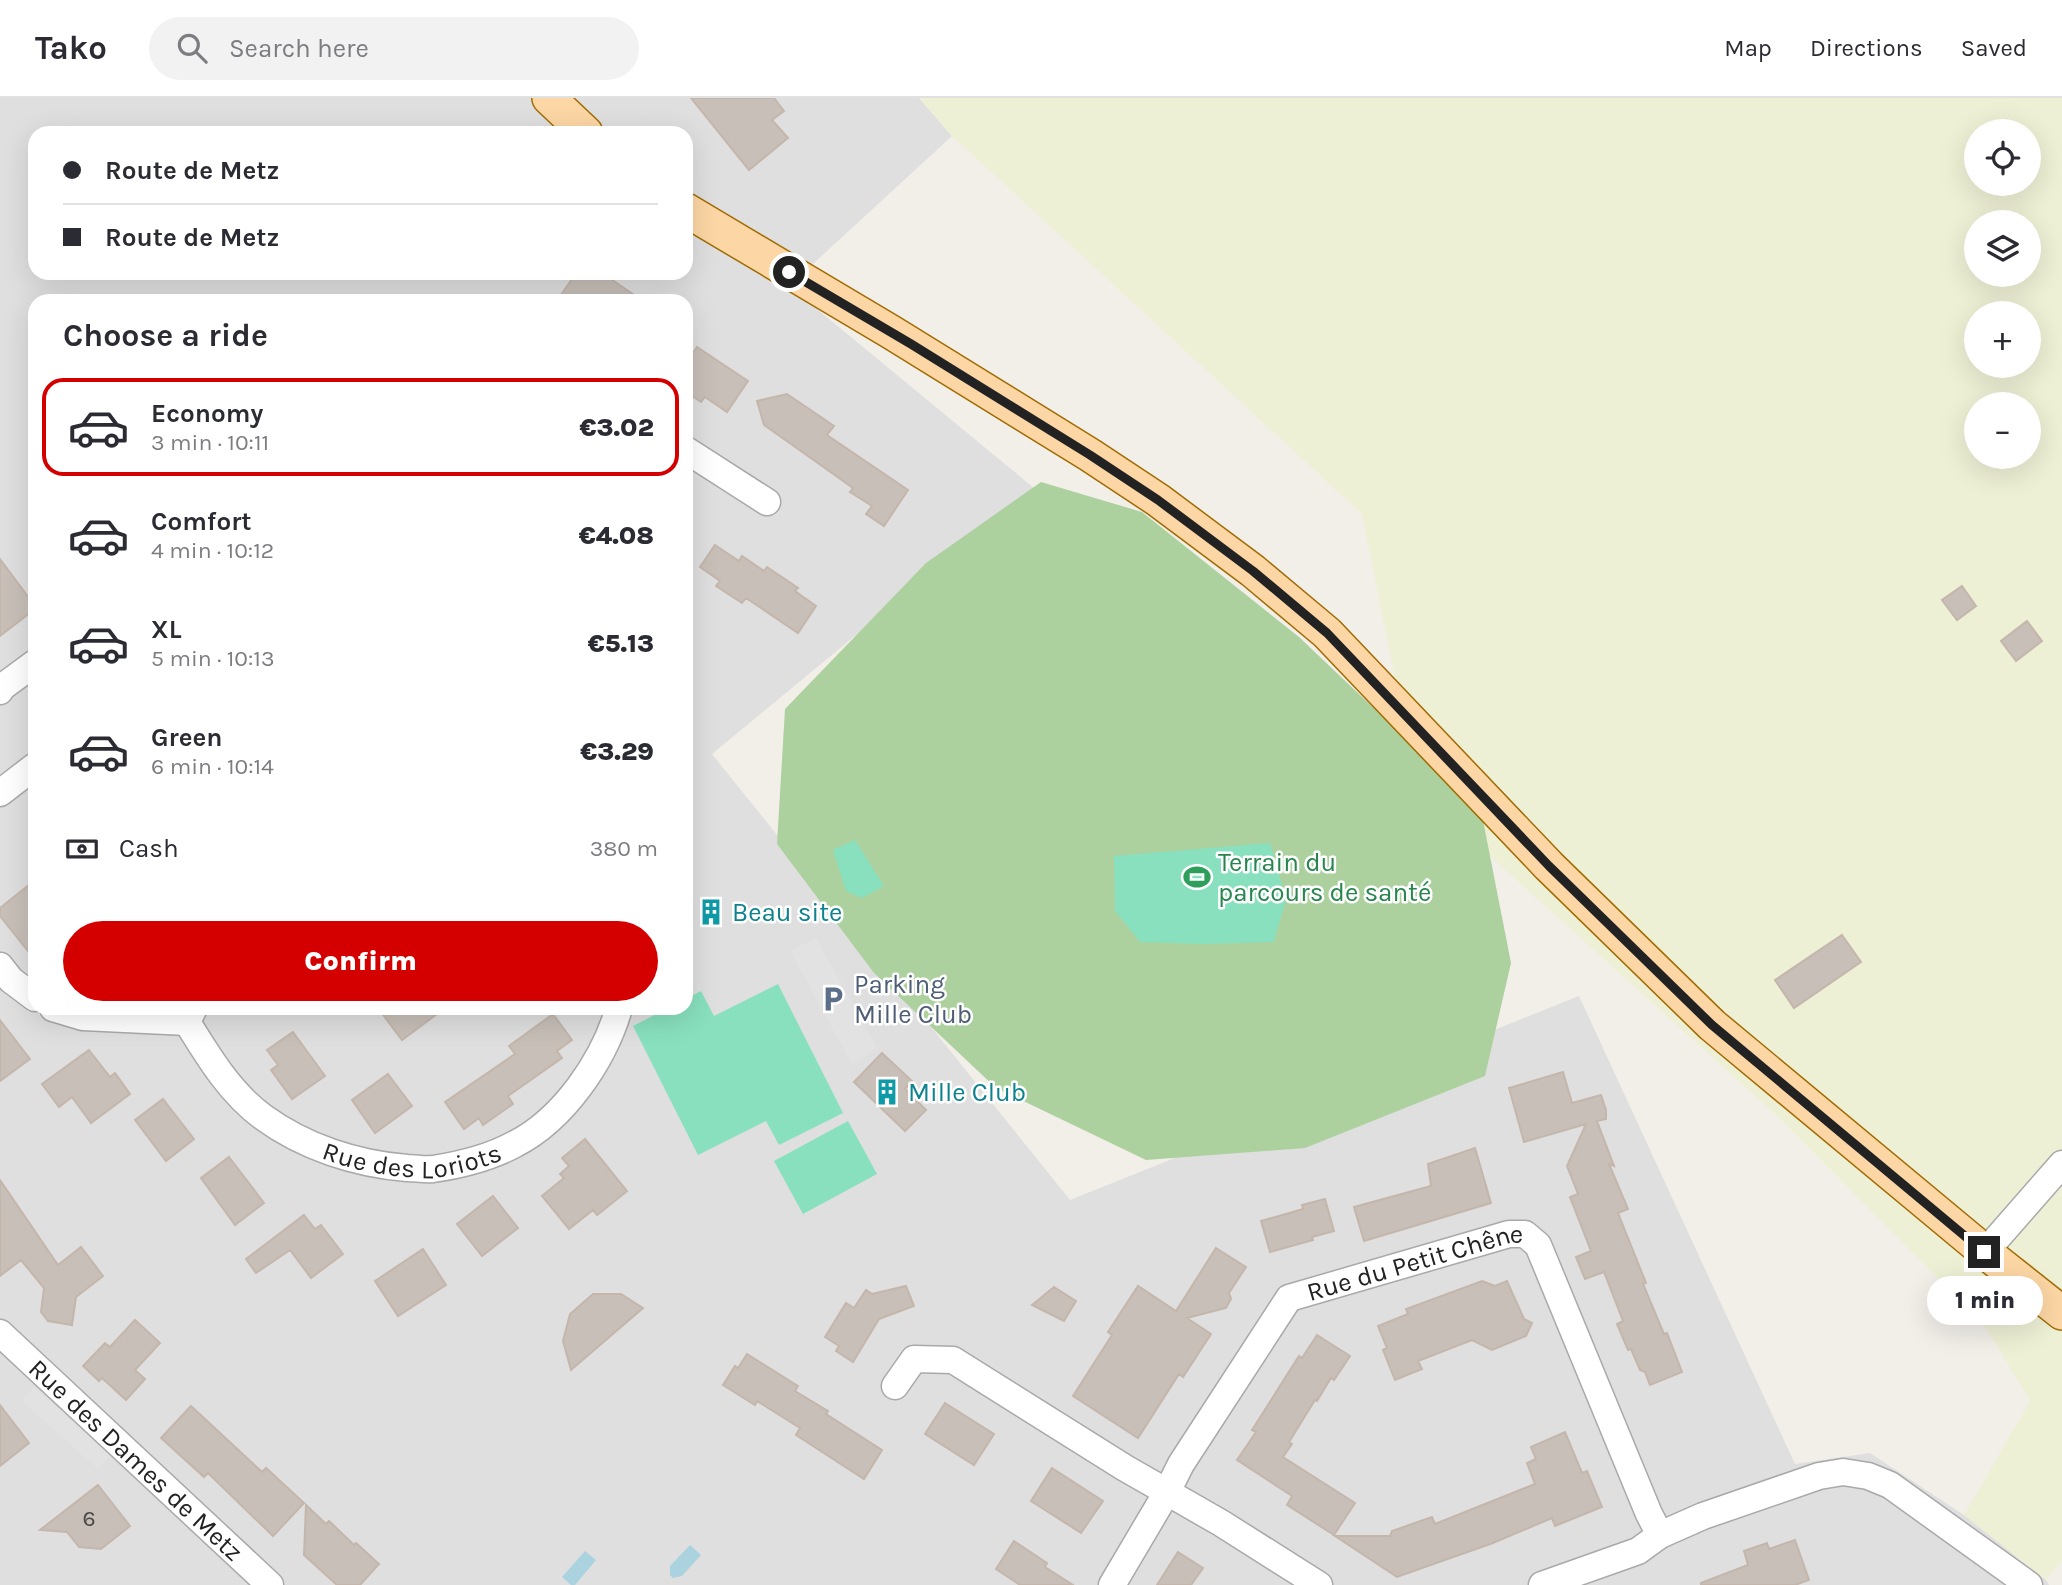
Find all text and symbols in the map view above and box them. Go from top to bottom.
search box [149,17,639,80]
text: Tako [35,29,107,67]
icon: search [173,29,211,67]
text: Search here [229,33,369,64]
text: Map [1724,34,1772,62]
text: Directions [1810,34,1923,62]
text: Saved [1961,34,2027,62]
map controls [1964,119,2041,469]
button: locate [1964,119,2041,196]
text: Route de Metz [105,155,279,186]
button: layers [1964,210,2041,287]
text: Route de Metz [105,222,279,253]
route start [773,256,805,288]
button: + [1964,301,2041,378]
text: Choose a ride [63,317,268,354]
button: − [1964,392,2041,469]
icon: car [67,396,130,459]
text: Economy [151,398,263,429]
text: €3.02 [579,412,654,443]
text: 3 min · 10:11 [151,429,269,456]
icon: car [67,504,130,567]
text: Comfort [151,506,252,537]
text: €4.08 [579,520,654,551]
text: 4 min · 10:12 [151,537,274,564]
icon: car [67,612,130,675]
text: XL [151,614,182,645]
text: €5.13 [588,628,654,659]
text: 5 min · 10:13 [151,645,274,672]
icon: car [67,720,130,783]
text: Green [151,722,223,753]
text: €3.29 [580,736,654,767]
text: 6 min · 10:14 [151,753,274,780]
icon: cash [63,830,101,868]
text: Cash [119,833,179,864]
text: 380 m [590,835,658,862]
place label: Terrain du parcours de santé [1218,847,1431,908]
sports icon: Terrain du parcours de santé [1182,862,1212,892]
building icon: Beau site [696,897,726,927]
place label: Beau site [732,897,842,928]
button: Confirm [63,921,658,1001]
place label: Parking Mille Club [854,969,972,1030]
parking icon: Parking Mille Club [818,984,848,1014]
building icon: Mille Club [872,1077,902,1107]
place label: Mille Club [908,1077,1026,1108]
street label: Rue des Loriots [318,1135,506,1185]
street label: Rue du Petit Chêne [1303,1219,1523,1308]
route end [1968,1236,2000,1268]
callout: 1 min [1926,1276,2042,1326]
text: 1 min [1955,1287,2015,1314]
street label: Rue des Dames de Metz [22,1353,249,1568]
house number: 6 [82,1505,96,1532]

